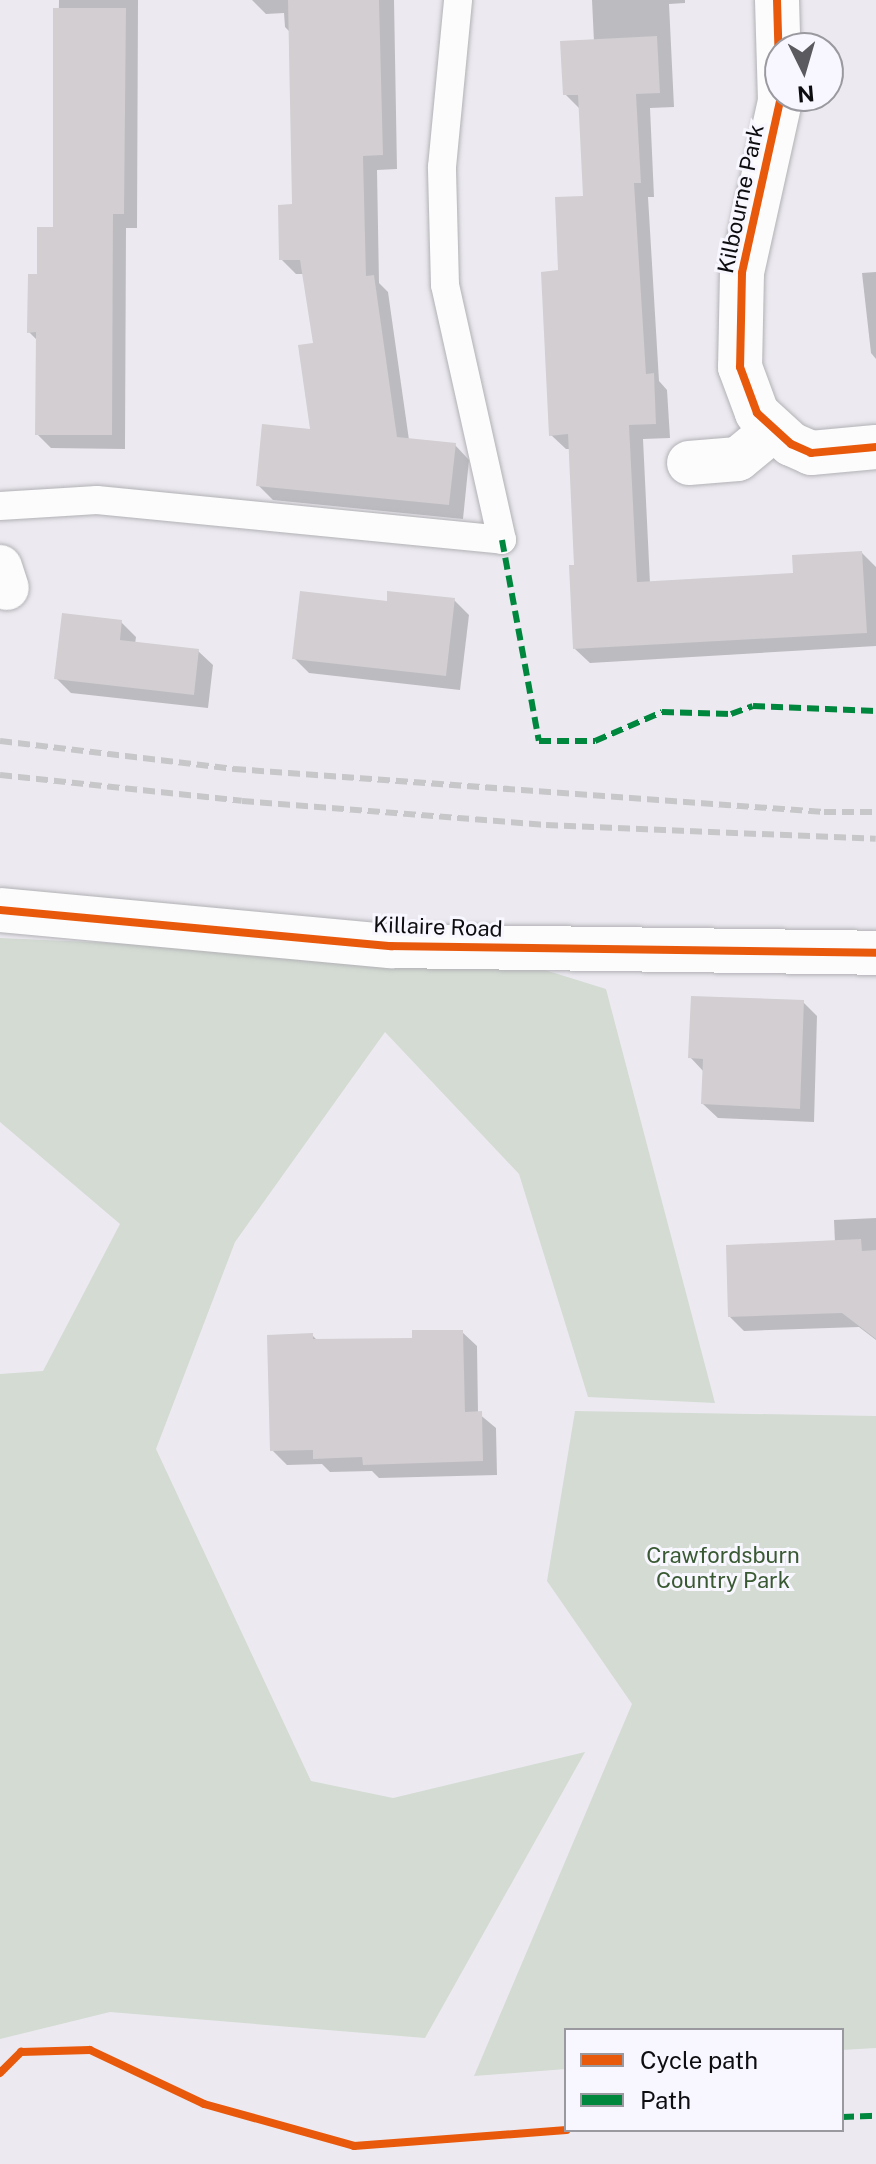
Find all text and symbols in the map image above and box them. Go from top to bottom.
north arrow [764,32,844,112]
text: N [796,80,816,108]
street label: Kilbourne Park [712,122,770,276]
street label: Killaire Road [373,912,503,942]
park label: Crawfordsburn Country Park [646,1542,800,1594]
legend [564,2028,844,2132]
text: Cycle path [640,2046,758,2074]
text: Path [640,2086,691,2114]

